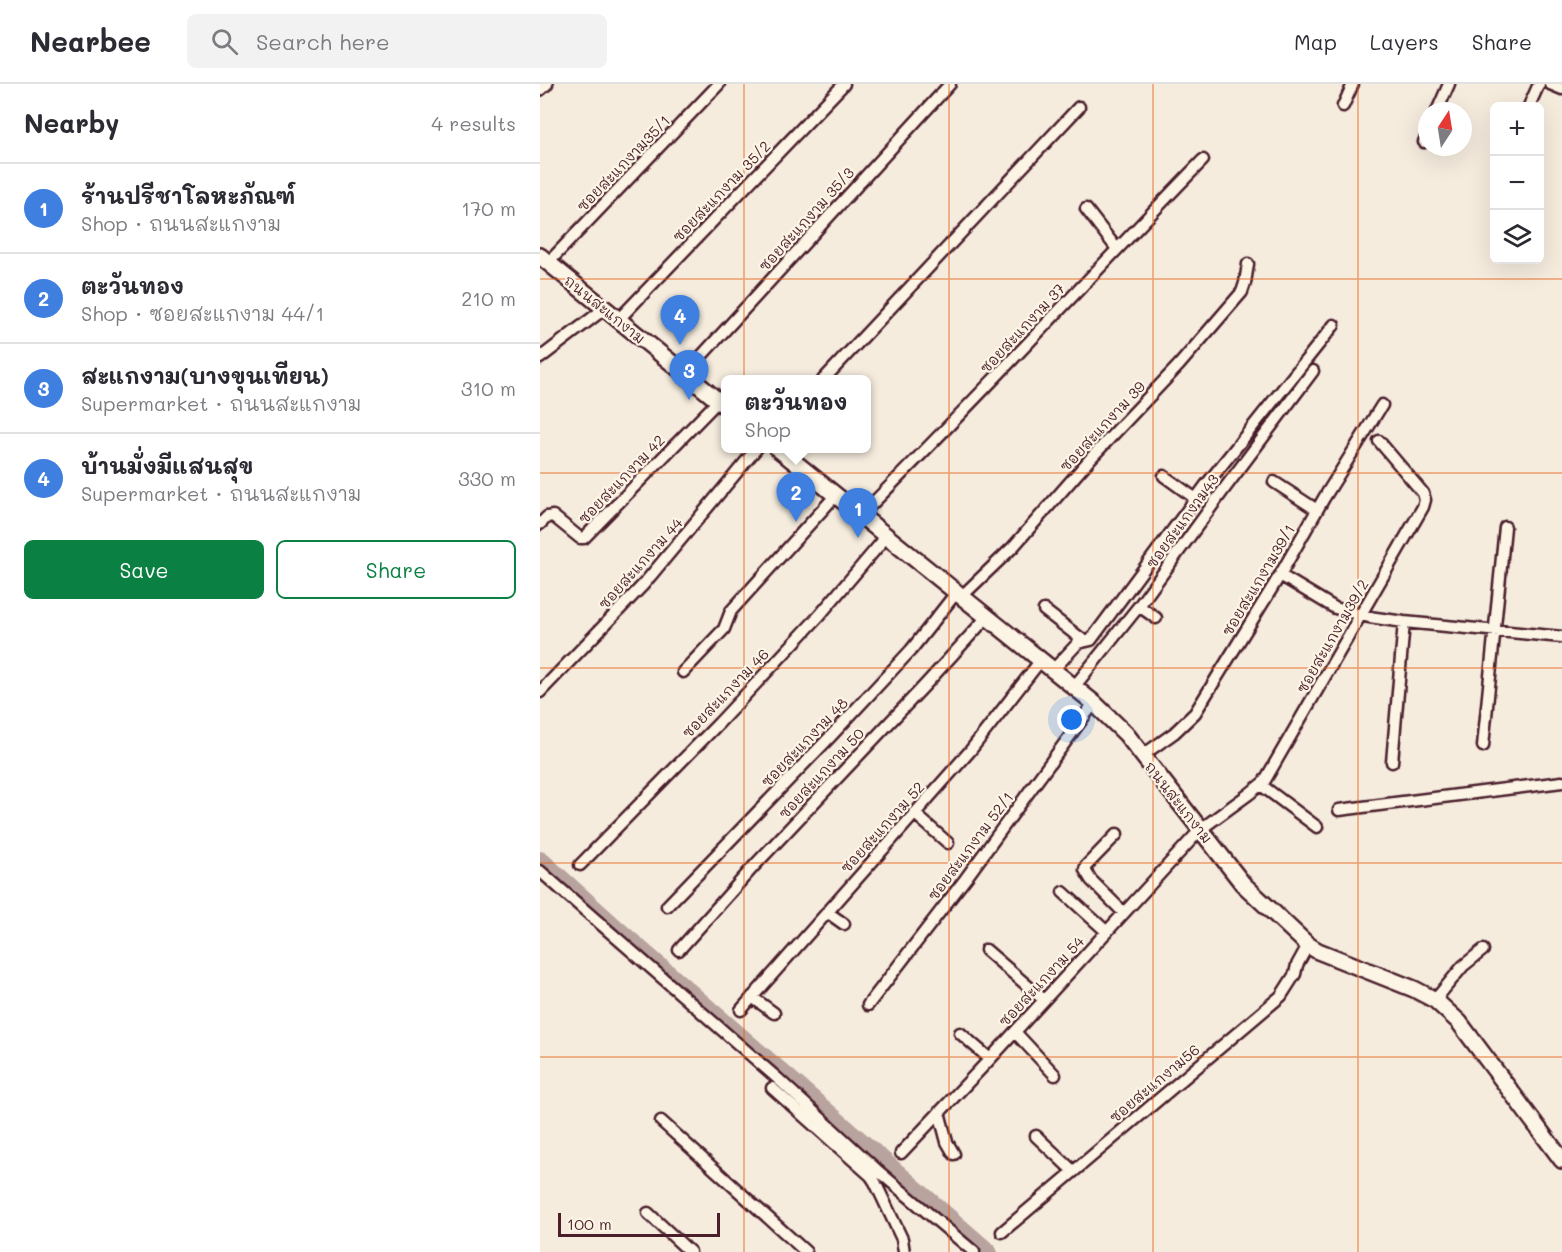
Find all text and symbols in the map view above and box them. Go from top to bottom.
search box [187,14,607,68]
text: Nearbee [30,23,151,59]
icon: search [208,25,241,58]
text: Search here [256,27,390,56]
text: Map [1294,28,1337,55]
text: Layers [1370,28,1439,55]
text: Share [1472,28,1532,55]
north arrow [1418,102,1472,156]
map controls [1490,102,1544,264]
button: + [1490,102,1544,156]
text: Nearby [24,106,119,140]
text: 4 results [431,110,516,136]
street label: ซอยสะแกงาม35/1 [572,111,674,215]
street label: ซอยสะแกงาม 35/2 [668,136,774,246]
button: − [1490,156,1544,210]
street label: ซอยสะแกงาม 35/3 [754,163,858,275]
text: ร้านปรีชาโลหะภัณฑ์ [81,181,295,210]
text: 1 [39,195,48,221]
text: 170 m [461,195,516,221]
text: Shop · ถนนสะแกงาม [81,210,281,236]
button: layers [1490,210,1544,264]
street label: ถนนสะแกงาม [560,270,650,348]
text: ตะวันทอง [81,271,184,300]
street label: ซอยสะแกงาม 37 [975,279,1069,377]
text: 2 [38,285,49,311]
text: 210 m [461,285,516,311]
pin: 4 [660,296,700,345]
text: Shop · ซอยสะแกงาม 44/1 [81,300,324,326]
pin: 3 [670,350,708,400]
text: สะแกงาม(บางขุนเทียน) [81,361,329,390]
text: 3 [38,375,50,401]
text: 310 m [461,375,516,401]
popup [721,375,871,453]
street label: ซอยสะแกงาม 39 [1055,376,1149,476]
text: ตะวันทอง [744,387,848,416]
text: Supermarket · ถนนสะแกงาม [81,390,362,416]
text: Shop [744,416,791,442]
street label: ซอยสะแกงาม 42 [573,430,669,528]
text: บ้านมั่งมีแสนสุข [81,451,253,480]
text: 4 [37,465,50,491]
text: 330 m [458,465,516,491]
street label: ซอยสะแกงาม43 [1141,470,1223,572]
pin: 2 [776,472,816,522]
text: Supermarket · ถนนสะแกงาม [81,480,362,506]
pin: 1 [838,488,878,538]
street label: ซอยสะแกงาม 44 [593,513,687,613]
street label: ซอยสะแกงาม39/1 [1217,521,1299,639]
button: Save [24,540,264,599]
button: Share [276,540,516,599]
street label: ซอยสะแกงาม39/2 [1291,575,1373,697]
street label: ซอยสะแกงาม 46 [677,644,773,742]
street label: ซอยสะแกงาม 48 [756,693,852,791]
your location [1057,705,1086,734]
street label: ซอยสะแกงาม 50 [774,723,868,823]
street label: ถนนสะแกงาม [1141,757,1217,847]
street label: ซอยสะแกงาม 52 [836,777,928,877]
street label: ซอยสะแกงาม 52/1 [923,788,1017,904]
street label: ซอยสะแกงาม 54 [994,931,1088,1031]
street label: ซอยสะแกงาม56 [1105,1039,1203,1127]
scale bar [558,1210,720,1238]
text: 100 m [567,1213,612,1234]

